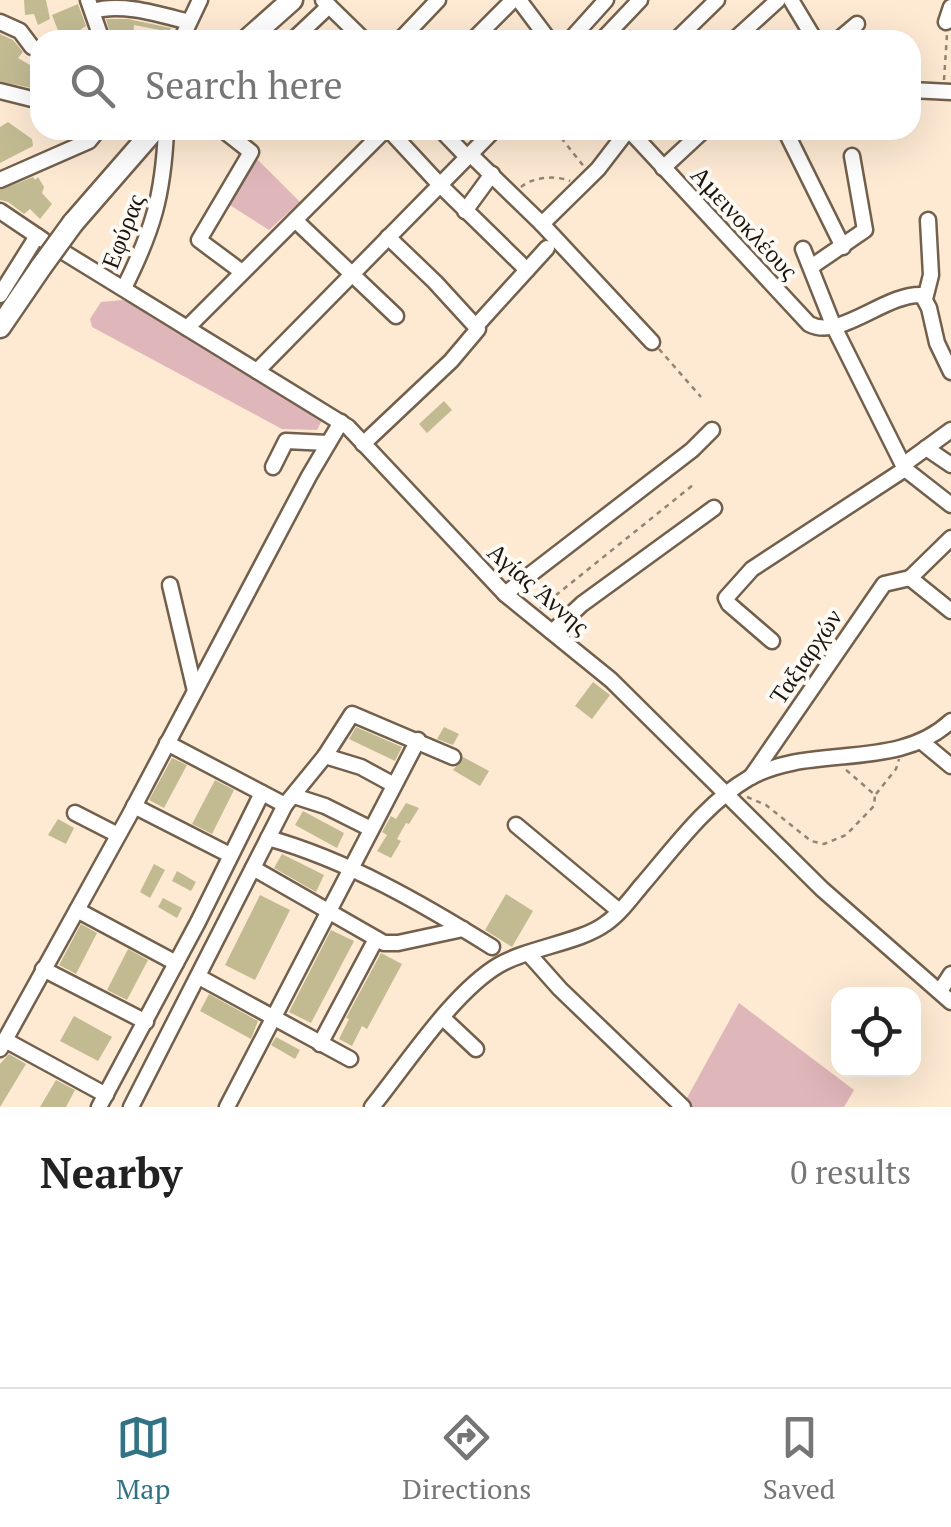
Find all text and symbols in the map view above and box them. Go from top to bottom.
search box [30,30,921,140]
icon: search [65,58,120,113]
text: Search here [145,60,343,110]
street label: Αμεινοκλέους [684,158,806,286]
street label: Εφύρας [93,189,151,273]
street label: Αγίας Άννης [481,535,597,642]
street label: Ταξιαρχών [761,602,849,710]
map controls [831,987,921,1077]
button: locate [831,987,921,1077]
text: Nearby [40,1144,182,1200]
text: 0 results [790,1151,911,1193]
tab: Map [116,1410,171,1507]
tab: Directions [402,1410,531,1507]
tab: Saved [763,1410,835,1507]

